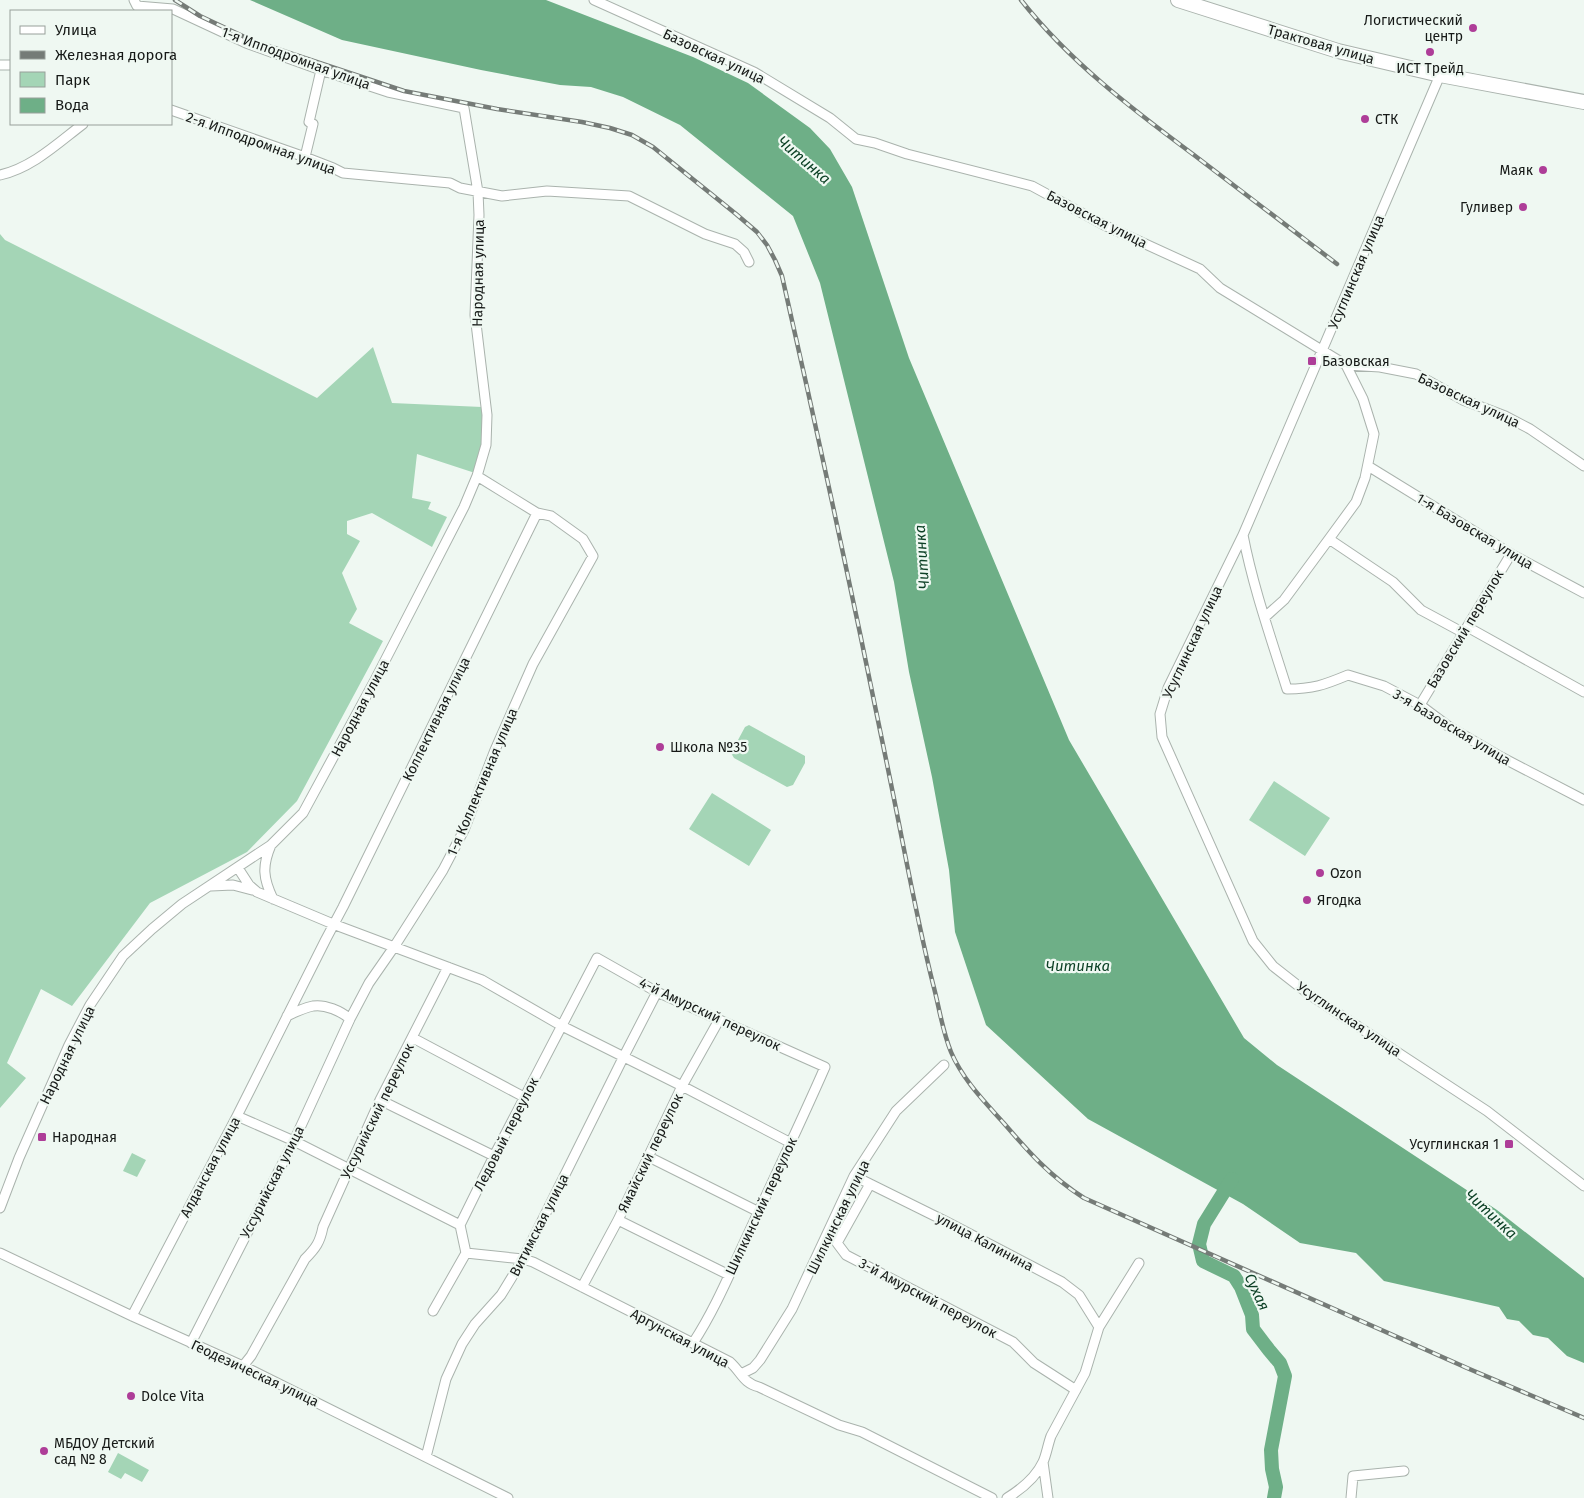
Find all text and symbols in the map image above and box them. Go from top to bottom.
legend [10,10,172,125]
place label: Логистический центр [1364,12,1463,45]
text: Улица [55,21,97,39]
street label: Трактовая улица [1266,21,1376,68]
marker: Логистический центр [1467,22,1479,34]
street label: 1-я Ипподромная улица [219,24,373,93]
street label: Базовская улица [660,25,767,88]
text: Железная дорога [55,46,177,64]
marker: ИСТ Трейд [1424,46,1436,58]
place label: ИСТ Трейд [1396,60,1464,77]
text: Парк [55,71,90,89]
text: Вода [55,96,89,114]
street label: 2-я Ипподромная улица [184,108,338,178]
place label: СТК [1375,111,1399,128]
marker: СТК [1359,113,1371,125]
water label: Читинка [774,132,834,188]
place label: Маяк [1500,162,1534,179]
marker: Маяк [1537,164,1549,176]
street label: Базовская улица [1044,187,1150,252]
place label: Гуливер [1460,199,1513,216]
marker: Гуливер [1517,201,1529,213]
street label: Усуглинская улица [1325,213,1388,332]
street label: Народная улица [469,219,488,327]
place label: Базовская [1322,353,1390,370]
marker: Базовская [1306,355,1318,367]
street label: Базовская улица [1415,369,1522,432]
street label: 1-я Базовская улица [1413,490,1536,573]
water label: Читинка [911,524,933,590]
street label: Базовский переулок [1423,566,1508,692]
street label: Усуглинская улица [1159,583,1226,701]
street label: Коллективная улица [399,654,474,784]
street label: Народная улица [328,657,393,760]
street label: 3-я Базовская улица [1390,686,1514,769]
street label: 1-я Коллективная улица [444,706,521,859]
place label: Школа №35 [670,739,747,756]
marker: Школа №35 [654,741,666,753]
place label: Ozon [1330,865,1362,882]
marker: Ozon [1314,867,1326,879]
place label: Ягодка [1317,892,1362,909]
marker: Ягодка [1301,894,1313,906]
water label: Читинка [1046,957,1110,975]
street label: 4-й Амурский переулок [636,974,784,1055]
street label: Усуглинская улица [1293,978,1404,1061]
street label: Народная улица [36,1003,99,1107]
street label: Уссурийский переулок [337,1040,418,1182]
street label: Ледовый переулок [471,1074,543,1194]
street label: Ямайский переулок [614,1090,687,1216]
street label: Алданская улица [177,1114,244,1220]
street label: Уссурийская улица [237,1123,308,1241]
place label: Народная [52,1129,117,1146]
marker: Народная [36,1131,48,1143]
street label: Шилкинский переулок [722,1134,801,1278]
place label: Усуглинская 1 [1409,1136,1499,1153]
marker: Усуглинская 1 [1503,1138,1515,1150]
street label: Шилкинская улица [803,1157,874,1277]
street label: Витимская улица [506,1171,573,1279]
water label: Читинка [1461,1185,1521,1243]
street label: улица Калинина [933,1210,1036,1275]
street label: 3-й Амурский переулок [856,1255,1000,1342]
water label: Сухая [1241,1271,1273,1313]
street label: Аргунская улица [628,1305,732,1372]
street label: Геодезическая улица [188,1336,321,1411]
place label: Dolce Vita [141,1388,204,1405]
marker: Dolce Vita [125,1390,137,1402]
place label: МБДОУ Детский сад № 8 [54,1435,155,1468]
marker: МБДОУ Детский сад № 8 [38,1445,50,1457]

